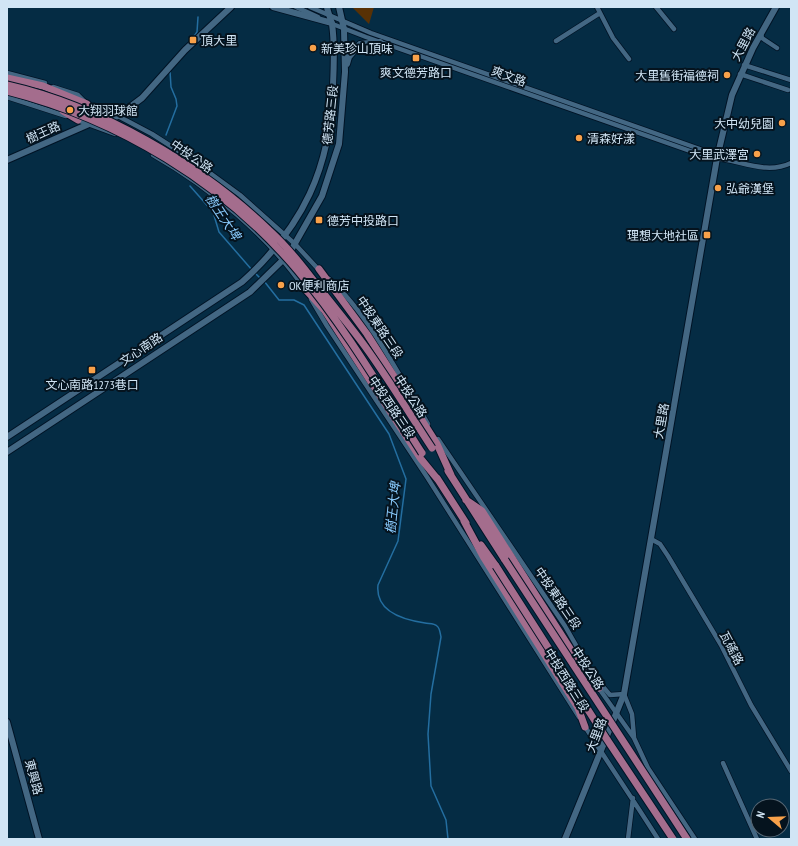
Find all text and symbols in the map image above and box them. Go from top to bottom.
street label: 大里路 [728,25,758,63]
place label: 頂大里 [201,33,237,48]
marker: 頂大里 [188,35,198,45]
place label: 新美珍山頂味 [321,41,393,56]
marker: 新美珍山頂味 [308,43,318,53]
marker: 爽文德芳路口 [411,53,421,63]
street label: 爽文路 [490,63,528,89]
place label: 爽文德芳路口 [380,65,452,80]
place label: 大里舊街福德祠 [635,68,719,83]
marker: 大里舊街福德祠 [722,70,732,80]
street label: 德芳路三段 [319,84,341,146]
place label: 大翔羽球館 [78,103,138,118]
marker: 大翔羽球館 [65,105,75,115]
place label: 大中幼兒園 [714,116,774,131]
street label: 樹王路 [23,118,63,146]
marker: 大中幼兒園 [777,118,787,128]
place label: 清森好漾 [587,131,635,146]
marker: 清森好漾 [574,133,584,143]
street label: 中投公路 [168,136,216,176]
place label: 大里武澤宮 [689,147,749,162]
marker: 大里武澤宮 [752,149,762,159]
place label: 弘爺漢堡 [726,181,774,196]
marker: 弘爺漢堡 [713,183,723,193]
water label: 樹王大埤 [201,191,246,245]
place label: 德芳中投路口 [327,213,399,228]
marker: 德芳中投路口 [314,215,324,225]
place label: 理想大地社區 [627,228,699,243]
marker: 理想大地社區 [702,230,712,240]
place label: OK便利商店 [289,278,350,293]
marker: OK便利商店 [276,280,286,290]
street label: 中投東路三段 [354,293,406,361]
street label: 文心南路 [117,329,165,369]
marker: 文心南路1273巷口 [87,365,97,375]
street label: 中投公路 [392,372,430,420]
street label: 中投西路三段 [366,373,418,441]
place label: 文心南路1273巷口 [45,377,139,392]
street label: 大里路 [650,402,672,440]
water label: 樹王大埤 [382,479,404,535]
street label: 中投東路三段 [532,564,584,632]
street label: 瓦磘路 [717,629,747,667]
street label: 中投公路 [569,644,607,692]
street label: 中投西路三段 [542,645,592,715]
street label: 大里路 [583,716,609,754]
street label: 東興路 [22,758,46,796]
north arrow [750,798,790,838]
text: N [753,810,768,820]

